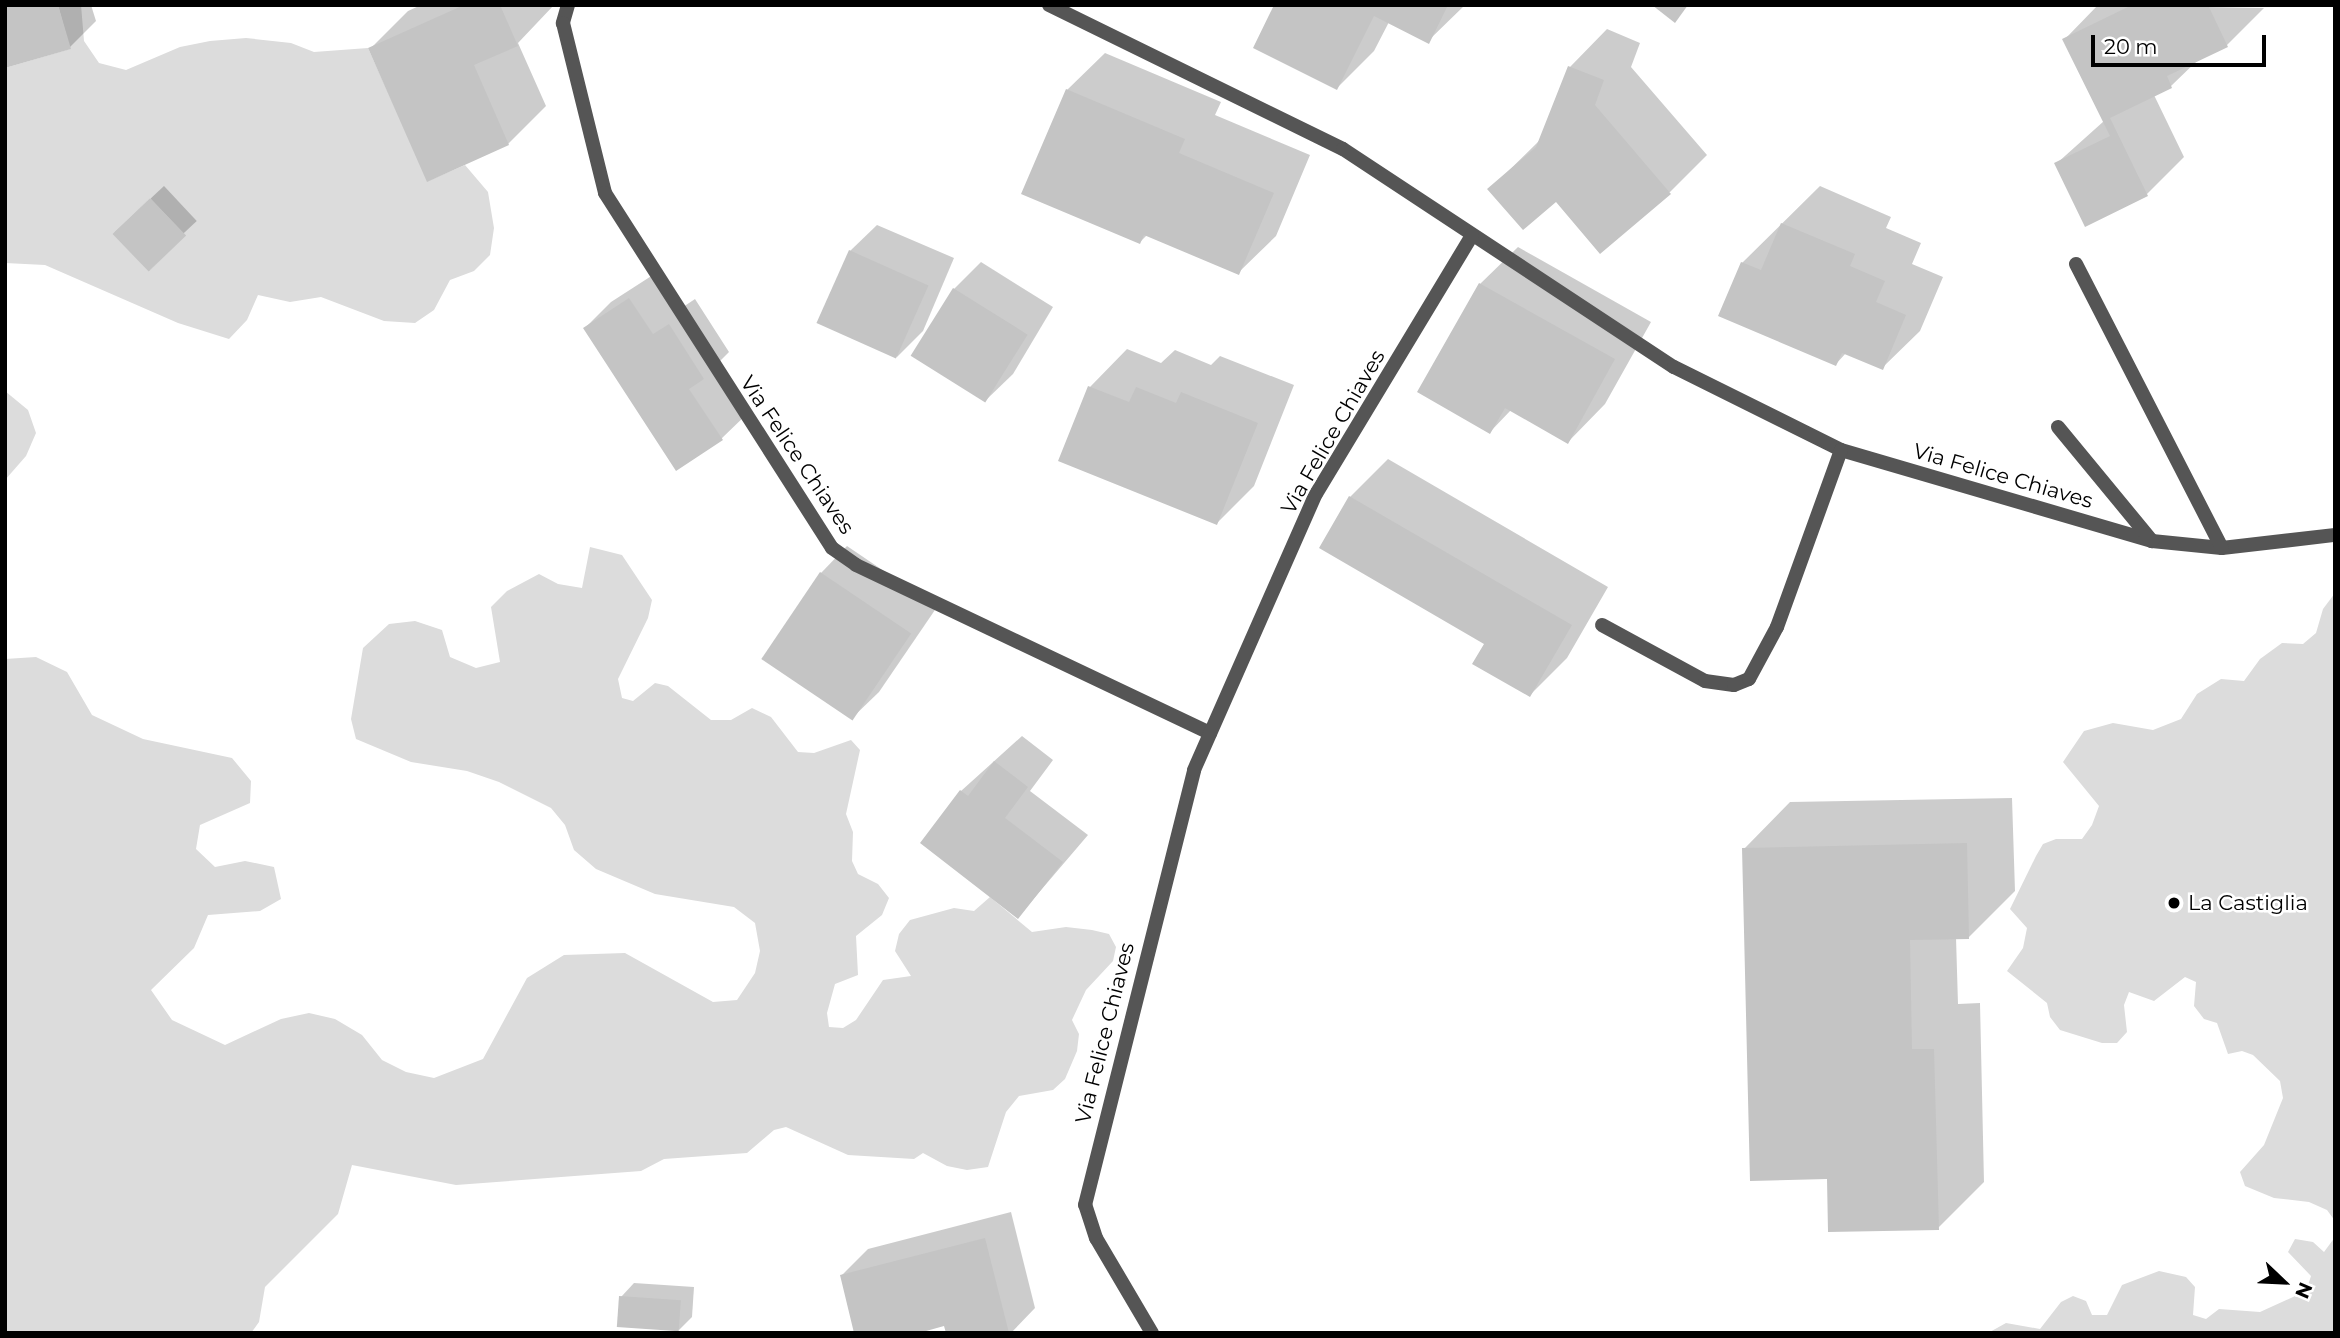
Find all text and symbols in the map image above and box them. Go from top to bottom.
scale bar [2095,21,2270,65]
text: 20 m [2104,34,2158,59]
street label: Via Felice Chiaves [1276,345,1390,519]
street label: Via Felice Chiaves [735,371,859,539]
street label: Via Felice Chiaves [1910,438,2096,514]
place label: La Castiglia [2188,890,2308,916]
marker: La Castiglia [2166,895,2182,911]
street label: Via Felice Chiaves [1070,940,1140,1126]
north arrow [2249,1247,2319,1317]
text: N [2290,1279,2317,1302]

